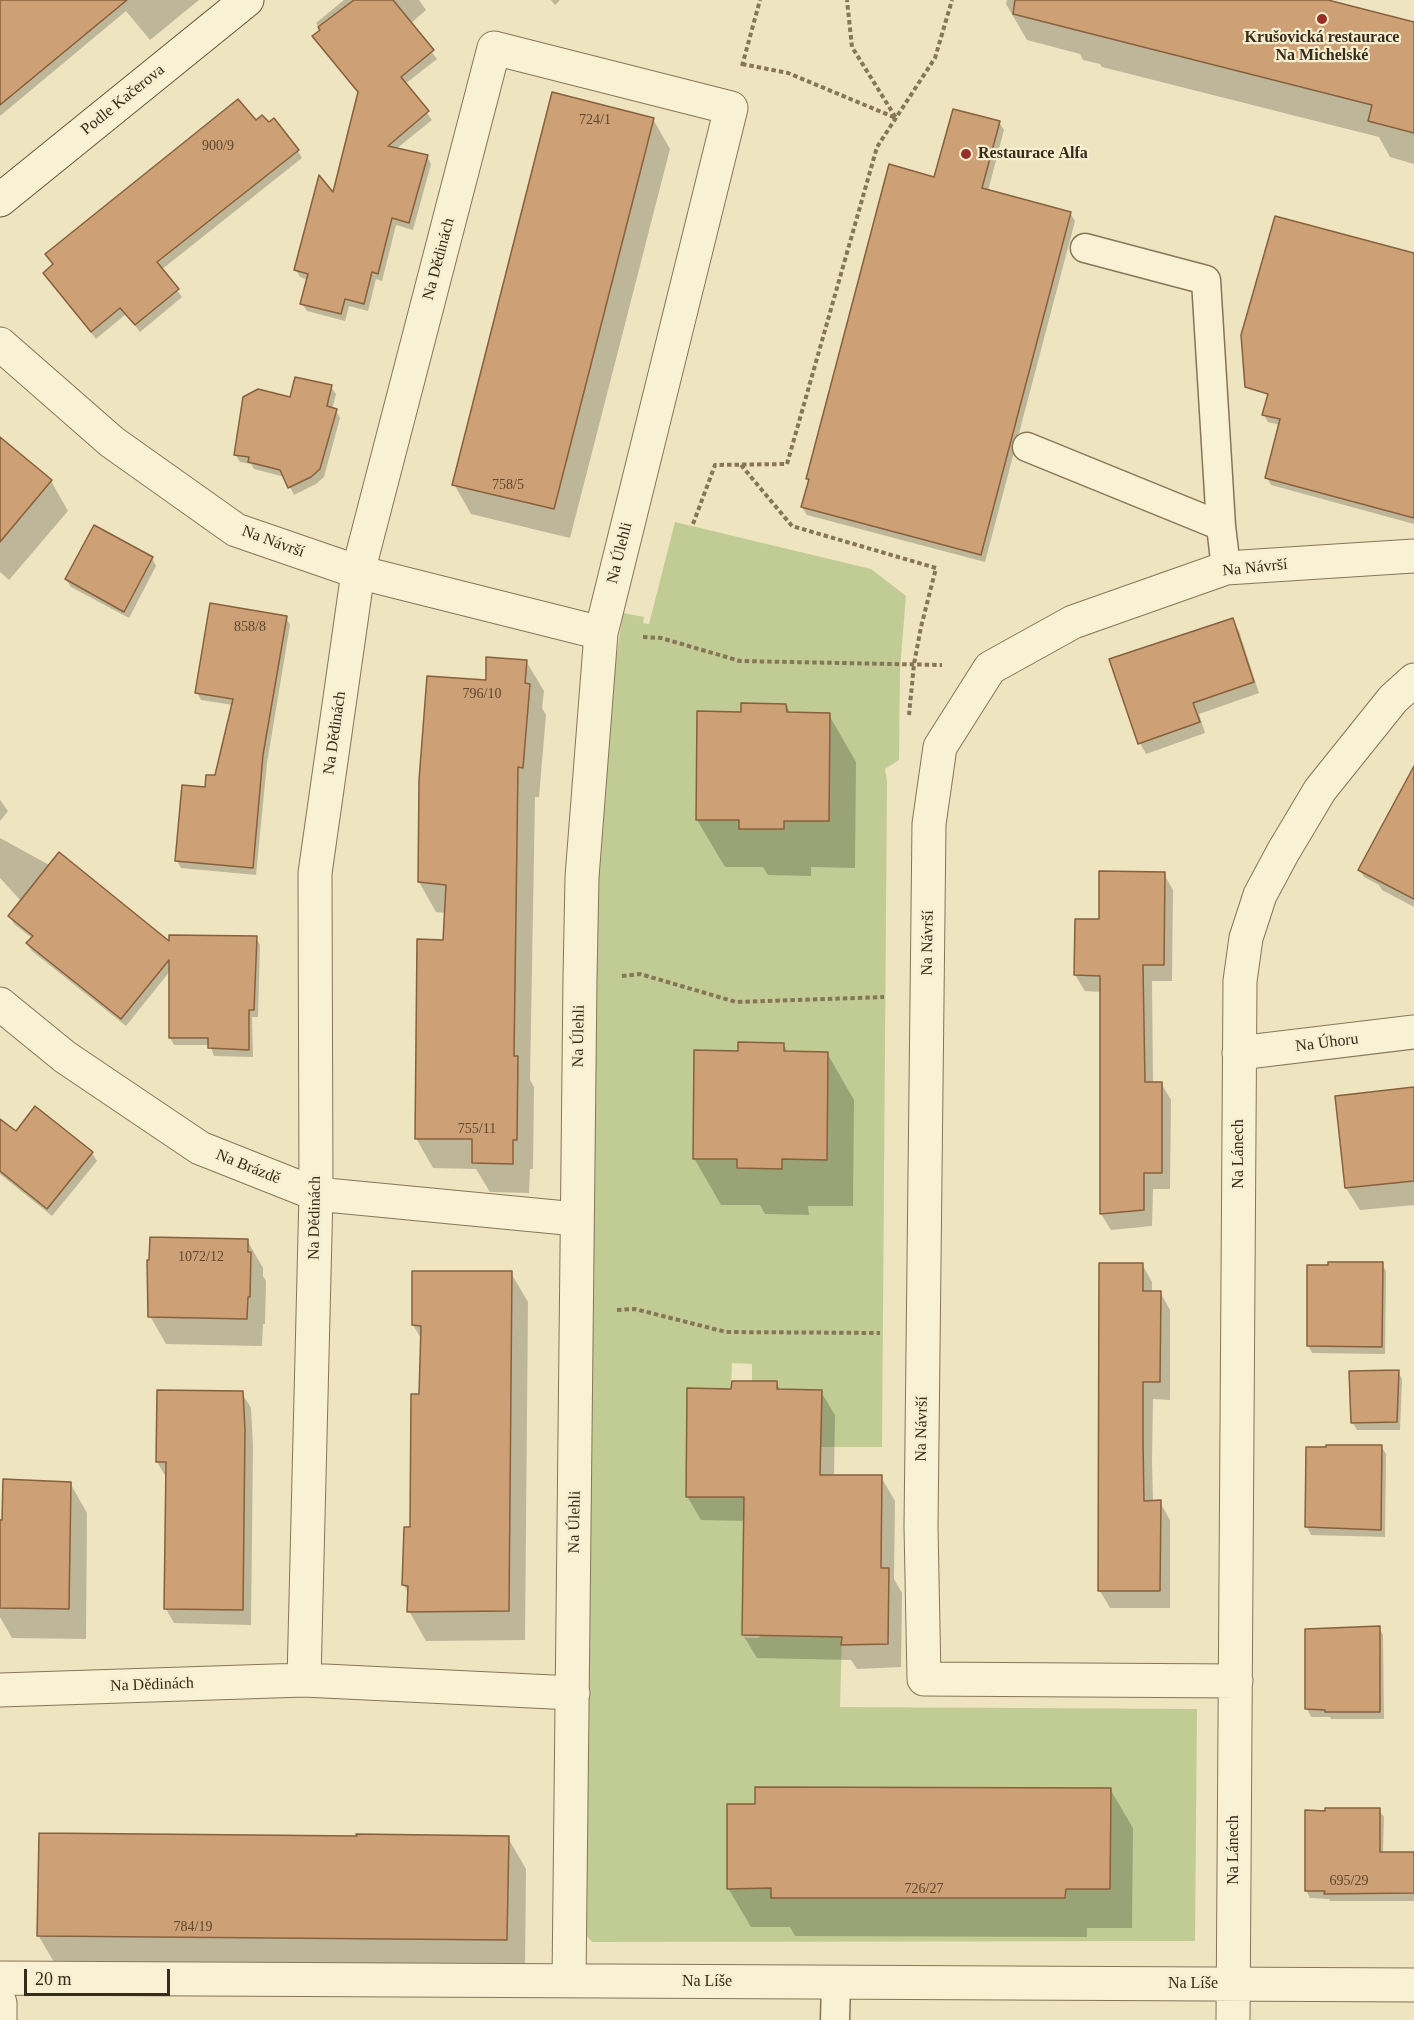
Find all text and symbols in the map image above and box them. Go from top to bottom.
marker: Krušovická restaurace Na Michelské [1315,12,1329,26]
place label: Krušovická restaurace Na Michelské [1245,28,1399,66]
street label: Podle Kačerova [77,61,169,139]
house number: 724/1 [579,112,611,128]
house number: 900/9 [202,138,234,154]
place label: Restaurace Alfa [978,144,1088,164]
marker: Restaurace Alfa [959,147,973,161]
street label: Na Dědinách [419,216,459,302]
house number: 758/5 [492,477,524,493]
street label: Na Úlehli [603,520,637,586]
street label: Na Návrší [239,522,307,562]
street label: Na Návrší [1222,555,1288,581]
house number: 858/8 [234,619,266,635]
house number: 796/10 [463,686,501,702]
street label: Na Dědinách [320,690,350,776]
street label: Na Návrší [918,910,938,976]
street label: Na Úlehli [569,1005,589,1067]
street label: Na Úhoru [1294,1030,1360,1056]
street label: Na Lánech [1229,1119,1249,1189]
house number: 755/11 [458,1121,496,1137]
street label: Na Brázdě [213,1145,283,1189]
street label: Na Dědinách [305,1176,325,1260]
house number: 1072/12 [178,1249,224,1265]
street label: Na Návrší [912,1396,932,1462]
street label: Na Úlehli [565,1491,585,1553]
street label: Na Dědinách [110,1674,194,1696]
street label: Na Lánech [1224,1815,1244,1885]
house number: 695/29 [1330,1873,1368,1889]
house number: 726/27 [905,1881,943,1897]
house number: 784/19 [174,1919,212,1935]
scale bar [27,1957,172,1995]
text: 20 m [35,1969,72,1989]
street label: Na Líše [682,1972,732,1992]
street label: Na Líše [1168,1974,1218,1994]

